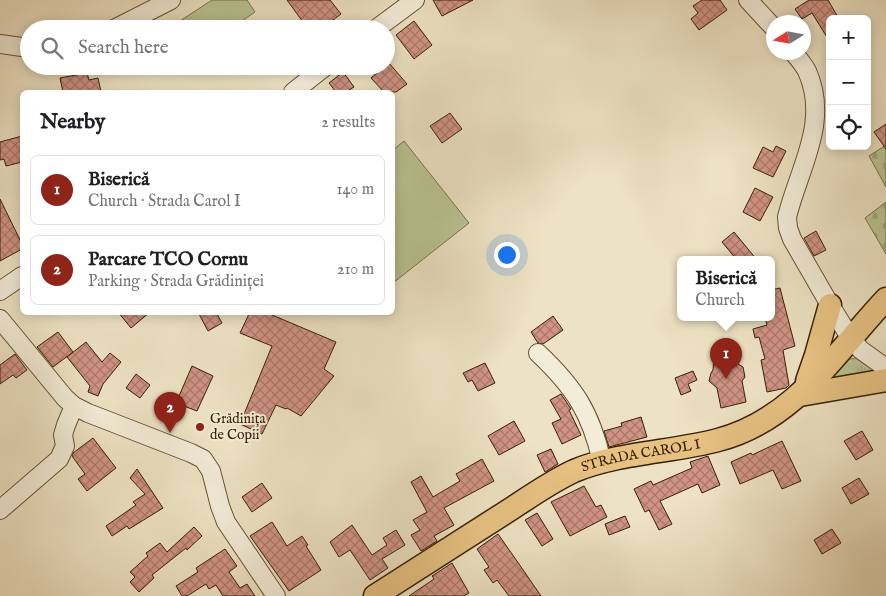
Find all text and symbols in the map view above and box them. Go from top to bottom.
north arrow [766,15,811,60]
map controls [826,15,871,150]
button: + [826,15,871,60]
search box [20,20,395,75]
icon: search [38,34,66,62]
text: Search here [78,36,169,60]
button: − [826,60,871,105]
button: locate [826,105,871,150]
text: Nearby [40,109,105,136]
text: 2 results [321,113,375,133]
text: Biserică [88,168,149,192]
text: 1 [54,180,60,200]
text: 140 m [336,180,374,200]
text: Church · Strada Carol I [88,192,241,212]
your location [494,242,520,268]
text: Parcare TCO Cornu [88,248,248,272]
popup [677,256,775,321]
text: 2 [53,260,61,280]
text: 210 m [337,260,374,280]
text: Biserică [695,267,757,291]
text: Parking · Strada Grădiniței [88,272,264,292]
text: Church [695,291,745,311]
pin: 1 [710,338,742,379]
pin: 2 [154,392,186,433]
place label: Grădinița de Copii [210,410,267,444]
marker: Grădinița de Copii [194,421,206,433]
street label: STRADA CAROL I [579,435,702,476]

